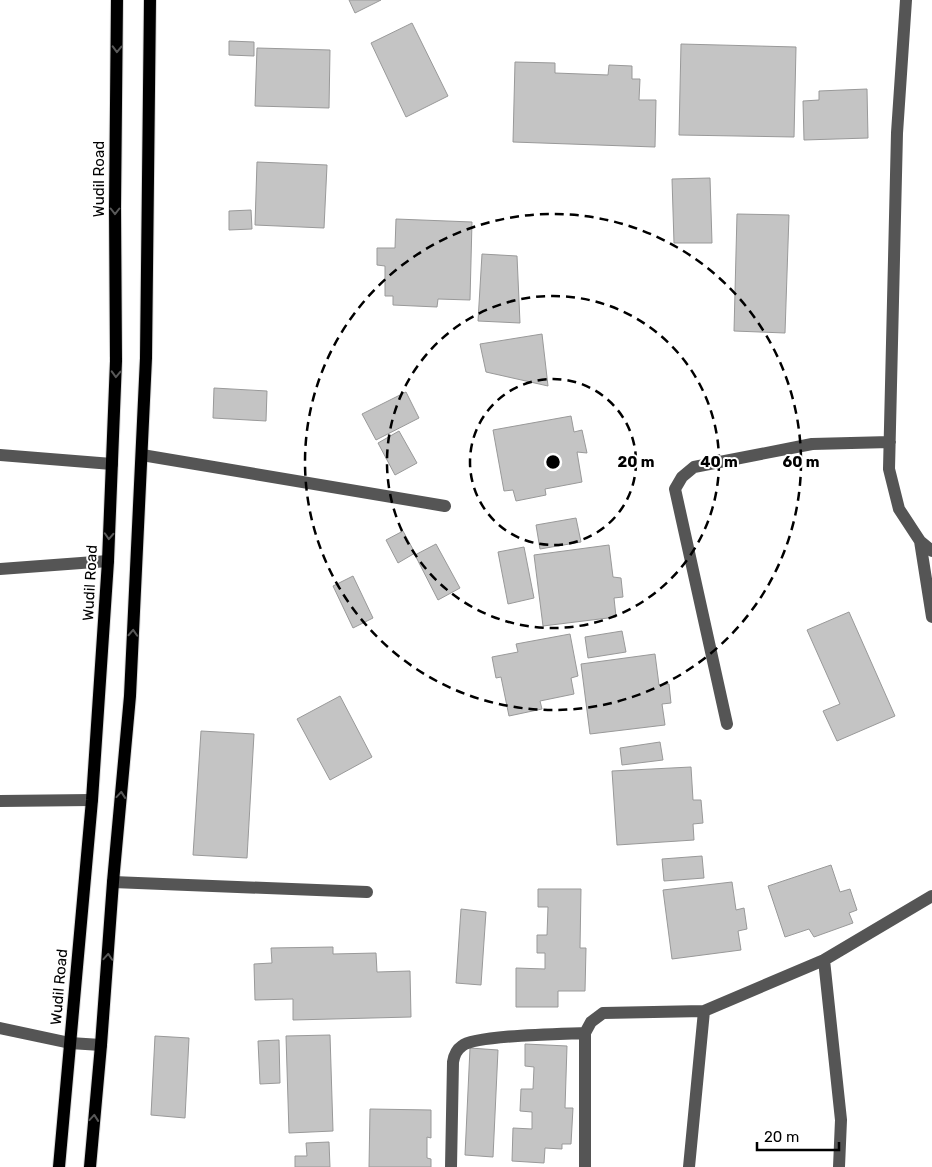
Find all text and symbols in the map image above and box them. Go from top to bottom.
one-way arrow [112,45,122,53]
street label: Wudil Road [90,141,108,217]
one-way arrow [110,208,120,215]
one-way arrow [110,370,121,378]
centre of rings [544,453,562,471]
text: 20 m [618,453,654,471]
text: 40 m [700,453,738,471]
text: 60 m [783,453,819,471]
one-way arrow [104,532,114,540]
street label: Wudil Road [79,544,101,622]
one-way arrow [127,628,138,636]
one-way arrow [115,790,126,798]
street label: Wudil Road [47,948,71,1026]
one-way arrow [102,952,113,960]
one-way arrow [89,1114,100,1122]
scale bar [757,1120,840,1152]
text: 20 m [764,1128,799,1146]

